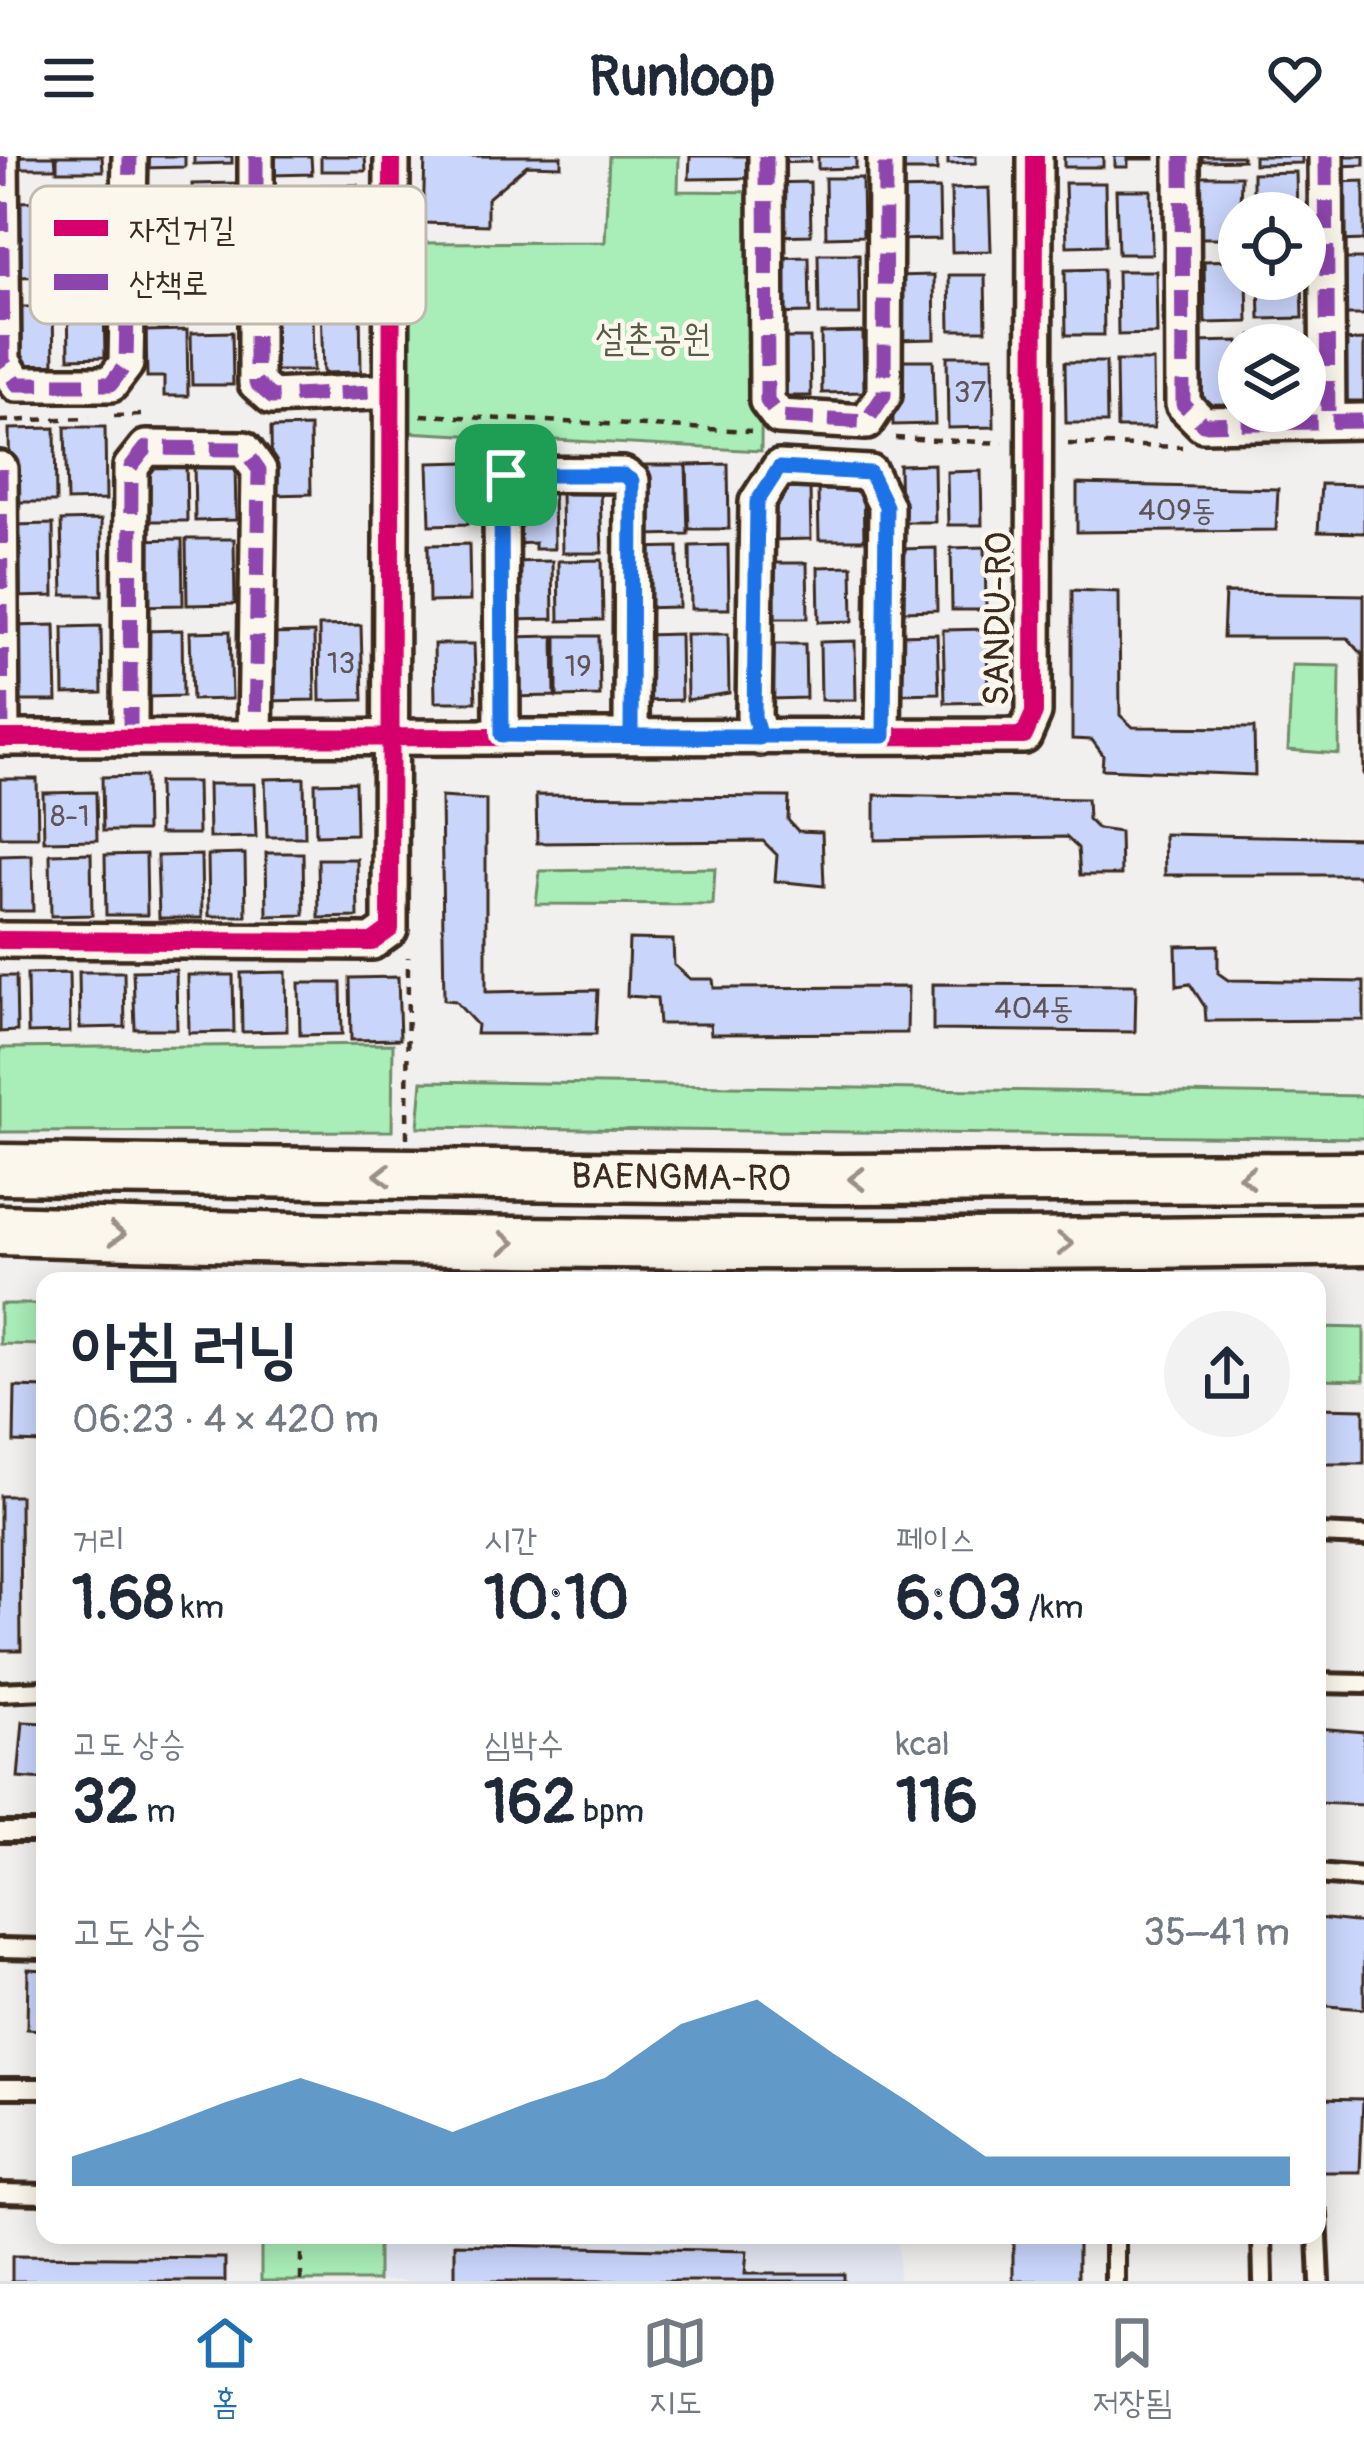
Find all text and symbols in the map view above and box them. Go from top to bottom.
text: Runloop [589,44,775,112]
icon: menu [36,45,102,111]
icon: heart [1262,45,1328,111]
legend [30,186,426,324]
map controls [1218,192,1326,432]
button: locate [1218,192,1326,300]
text: 자전거길 [129,209,235,250]
text: 산책로 [129,263,209,304]
park label: 설촌공원 [595,316,711,361]
button: layers [1218,324,1326,432]
house number: 37 [954,374,986,411]
pin [455,424,557,526]
icon: arrive [473,442,539,508]
house number: 409동 [1138,492,1216,529]
street label: SANDU-RO [974,532,1022,706]
house number: 13 [327,645,355,682]
house number: 19 [564,648,592,685]
house number: 8-1 [50,798,90,835]
house number: 404동 [994,990,1074,1027]
street label: BAENGMA-RO [571,1153,791,1201]
one-way arrow [373,1162,391,1188]
one-way arrow [1237,1164,1255,1190]
one-way arrow [847,1166,865,1192]
one-way arrow [108,1221,127,1247]
one-way arrow [499,1230,517,1256]
one-way arrow [1056,1232,1075,1258]
text: 아침 러닝 [72,1308,299,1391]
button: share [1164,1311,1290,1437]
text: 06:23 · 4 × 420 m [72,1395,379,1444]
text: 거리 [72,1520,125,1561]
text: 시간 [484,1520,537,1561]
text: 페이스 [896,1520,976,1561]
text: 1.68 [72,1562,174,1637]
text: 10:10 [484,1562,629,1637]
text: 6:03 [896,1562,1021,1637]
text: km [174,1587,224,1628]
text: /km [1021,1587,1083,1628]
text: 고도 상승 [72,1724,185,1765]
text: 심박수 [484,1724,564,1765]
text: kcal [896,1724,950,1765]
text: 116 [896,1765,978,1840]
text: 32 [72,1766,139,1841]
text: 162 [484,1766,576,1841]
text: m [139,1791,176,1832]
text: bpm [576,1791,644,1832]
text: 고도 상승 [72,1908,206,1957]
text: 35–41 m [1143,1908,1290,1957]
tab: 홈 [192,2310,258,2424]
tab: 지도 [642,2310,708,2424]
tab: 저장됨 [1092,2310,1172,2424]

